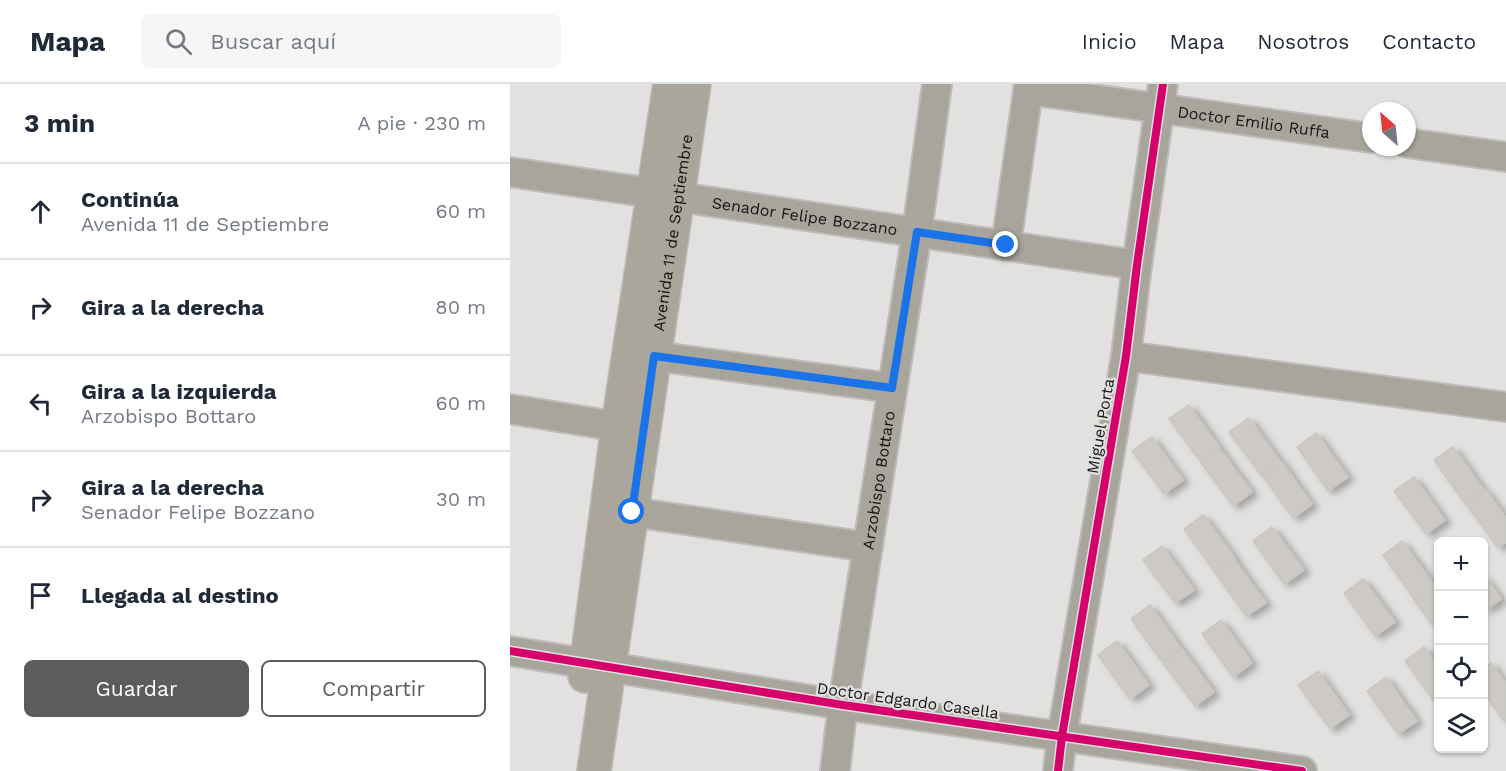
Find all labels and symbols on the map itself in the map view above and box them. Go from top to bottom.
street label: Doctor Emilio Ruffa [1176,102,1331,142]
north arrow [1362,102,1416,156]
street label: Avenida 11 de Septiembre [649,133,697,332]
street label: Senador Felipe Bozzano [711,193,899,239]
route end [992,231,1018,257]
street label: Miguel Porta [1083,377,1118,475]
street label: Arzobispo Bottaro [858,410,899,551]
route start [618,498,644,524]
street label: Doctor Edgardo Casella [816,678,1000,723]

